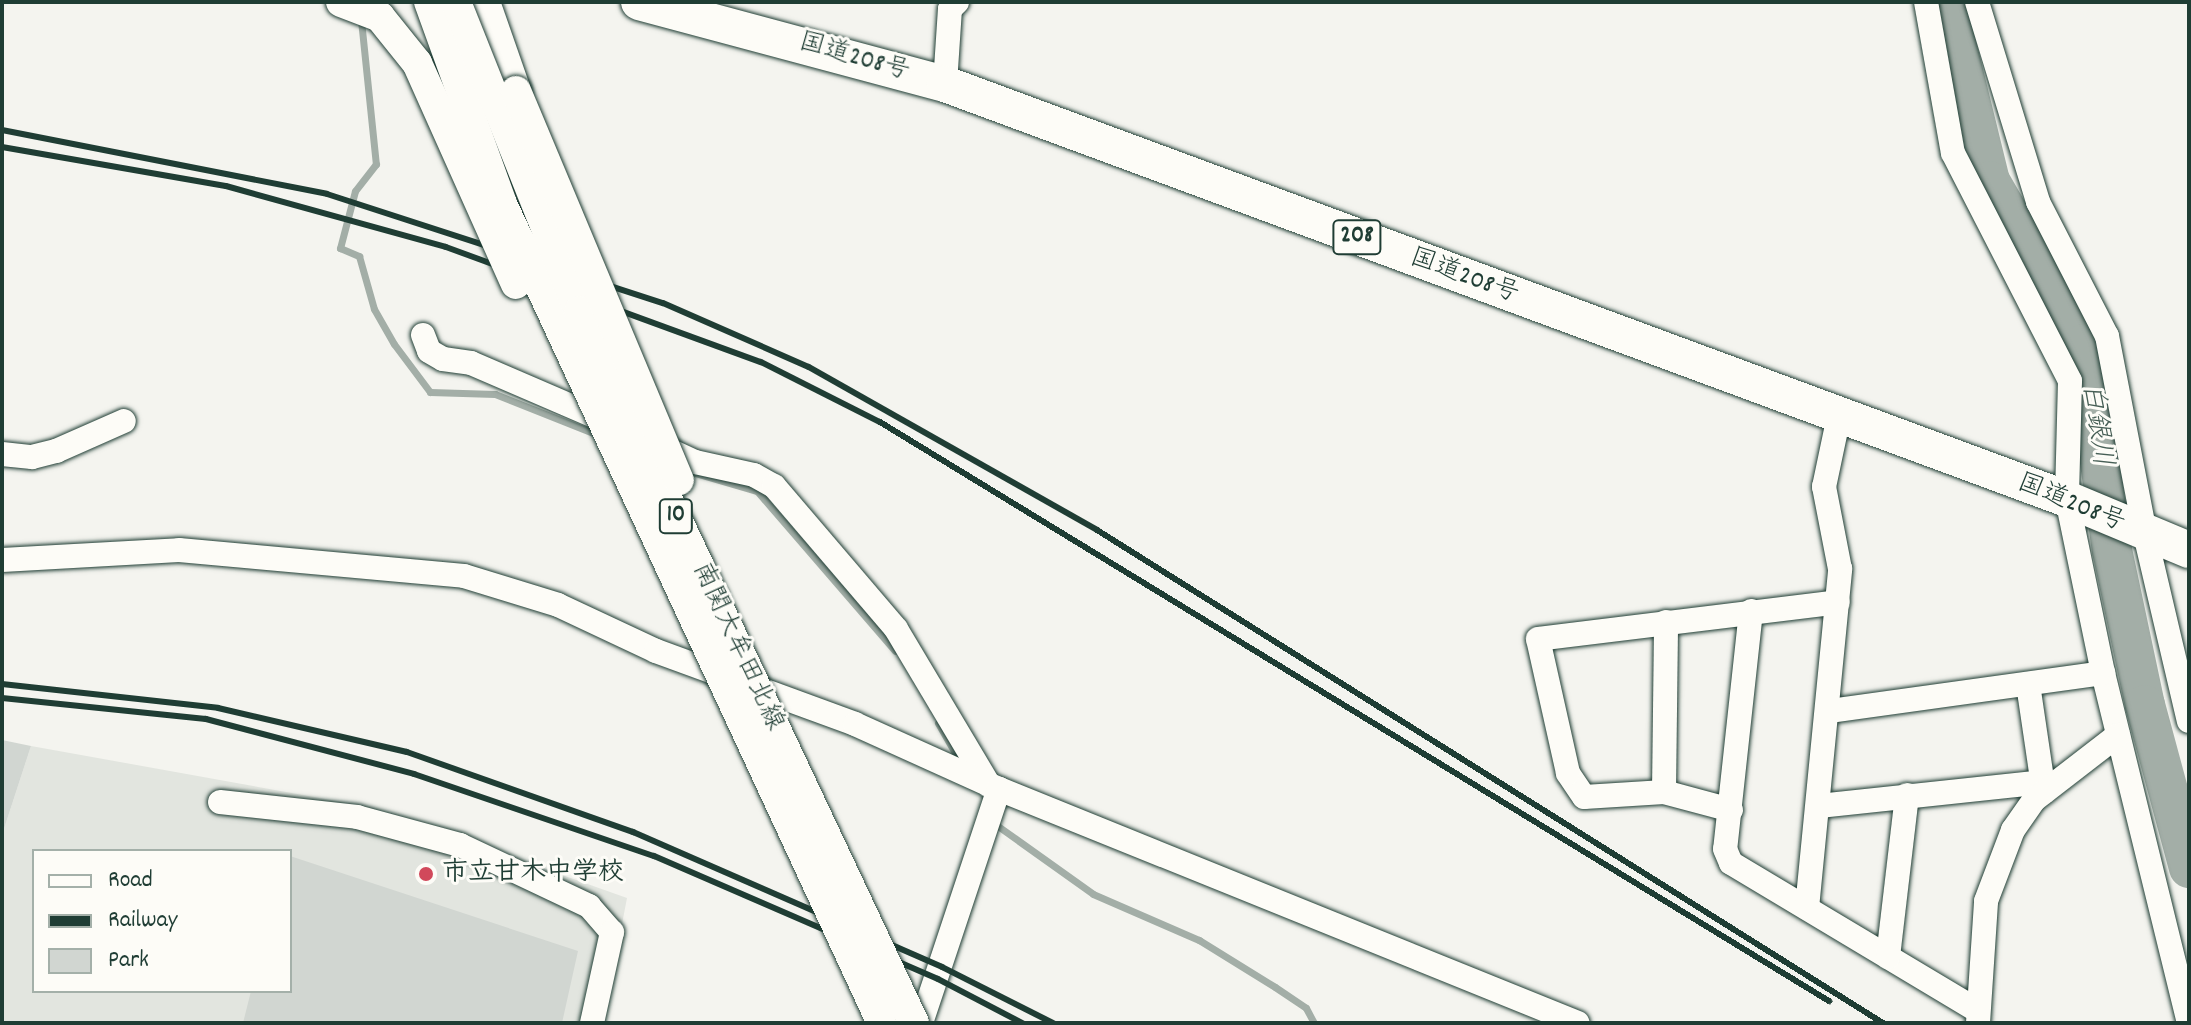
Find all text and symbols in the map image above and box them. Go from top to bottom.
street label: 国道208号 [795,27,913,89]
road number: 208 [1331,217,1383,257]
street label: 国道208号 [1405,243,1523,311]
water label: 白銀川 [2073,381,2117,469]
street label: 国道208号 [2012,468,2130,540]
road number: 10 [658,496,694,536]
street label: 南関大牟田北線 [684,558,790,736]
legend [32,849,292,993]
place label: 市立甘木中学校 [442,858,624,890]
text: Road [108,864,153,898]
marker: 市立甘木中学校 [417,865,435,883]
text: Railway [108,904,177,938]
text: Park [108,944,149,978]

